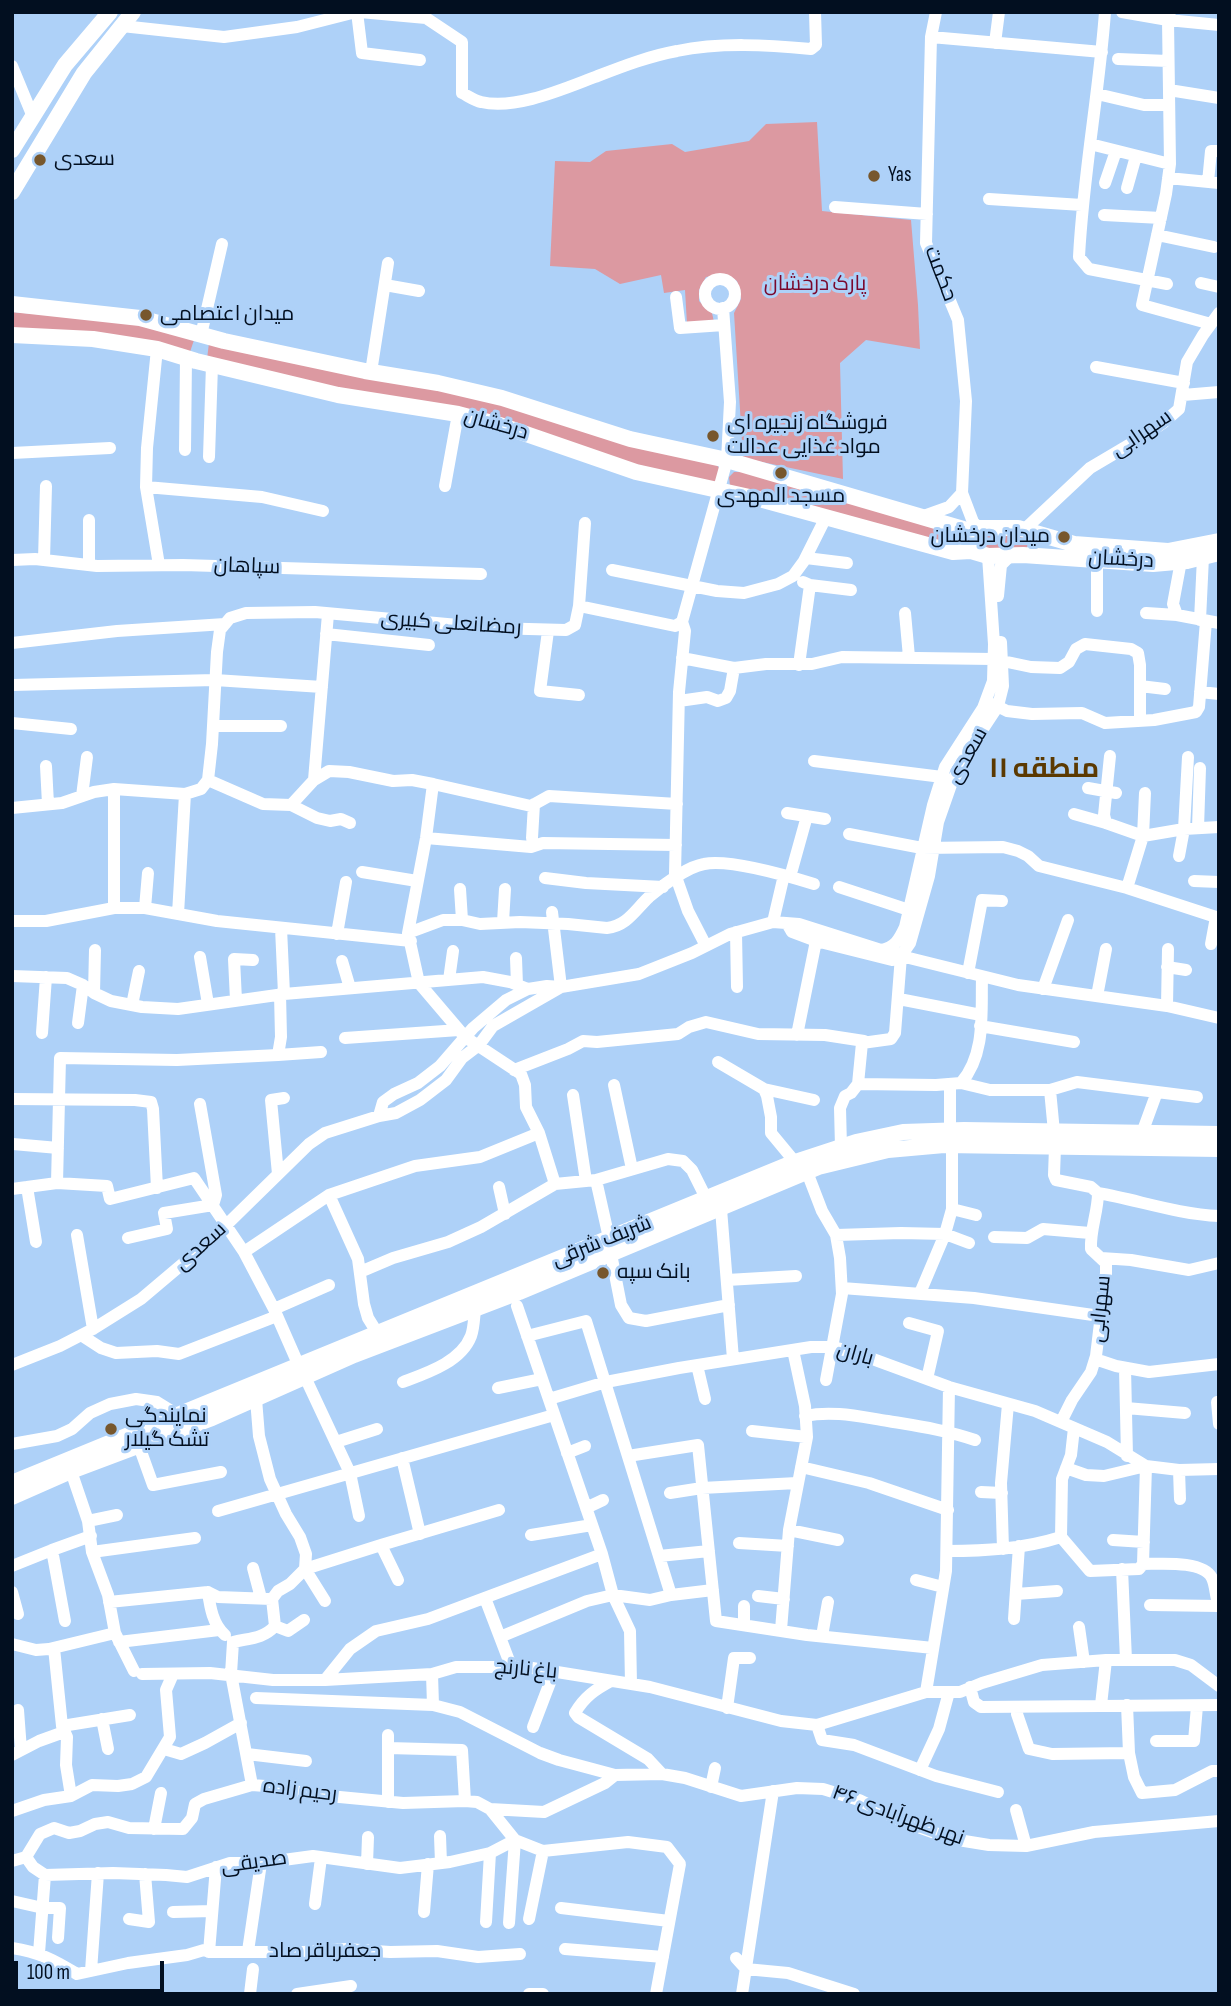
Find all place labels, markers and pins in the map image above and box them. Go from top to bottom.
place label: سعدی [54,147,115,173]
marker: سعدی [32,152,48,168]
place label: Yas [888,163,911,189]
marker: Yas [866,168,882,184]
place label: میدان اعتصامی [160,302,294,328]
marker: میدان اعتصامی [138,307,154,323]
place label: فروشگاه زنجیره ای مواد غذایی عدالت [727,411,888,461]
marker: فروشگاه زنجیره ای مواد غذایی عدالت [705,428,721,444]
marker: مسجد المهدی [773,465,789,481]
place label: مسجد المهدی [717,484,845,510]
place label: میدان درخشان [931,524,1050,550]
marker: میدان درخشان [1056,529,1072,545]
place label: بانک سپه [617,1260,691,1286]
marker: بانک سپه [595,1265,611,1281]
place label: نمایندگی تشک گیلار [125,1404,209,1454]
marker: نمایندگی تشک گیلار [103,1421,119,1437]

